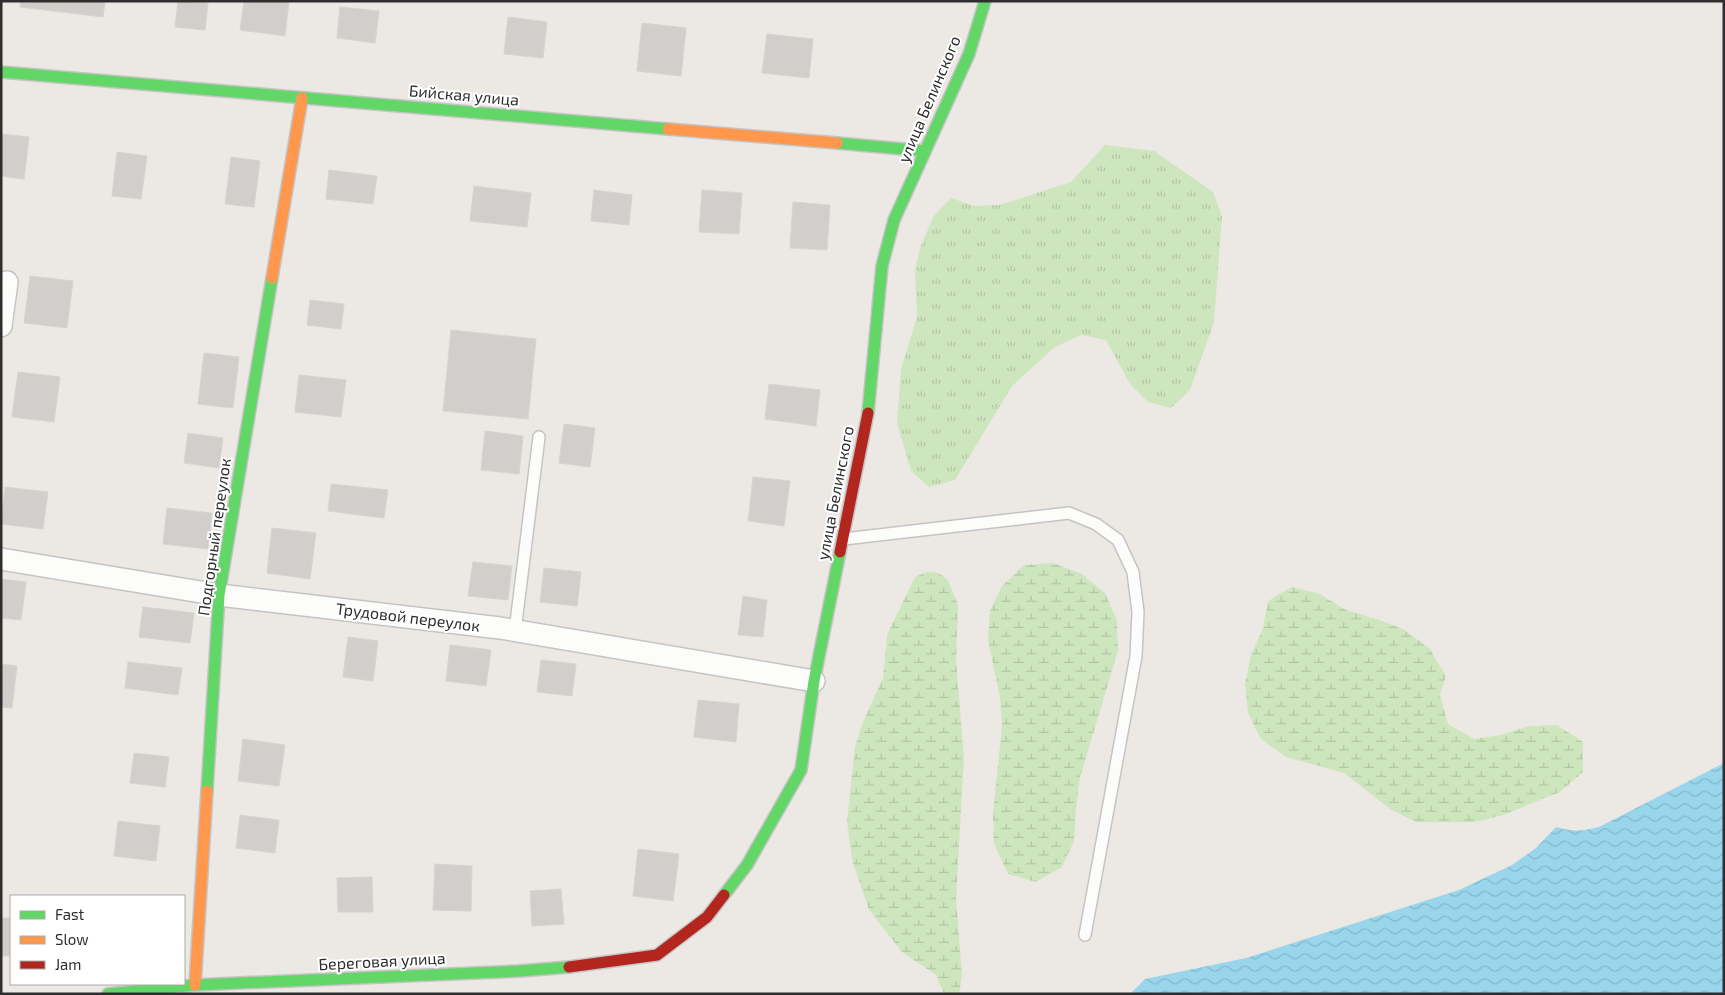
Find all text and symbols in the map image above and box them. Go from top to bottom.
street label: улица Белинского [893,32,965,166]
street label: Бийская улица [408,80,520,110]
street label: улица Белинского [812,424,858,562]
street label: Подгорный переулок [193,456,235,617]
street label: Трудовой переулок [335,598,482,636]
legend [10,895,185,985]
text: Fast [55,905,85,923]
text: Slow [55,930,89,948]
street label: Береговая улица [318,948,446,974]
text: Jam [55,955,81,973]

